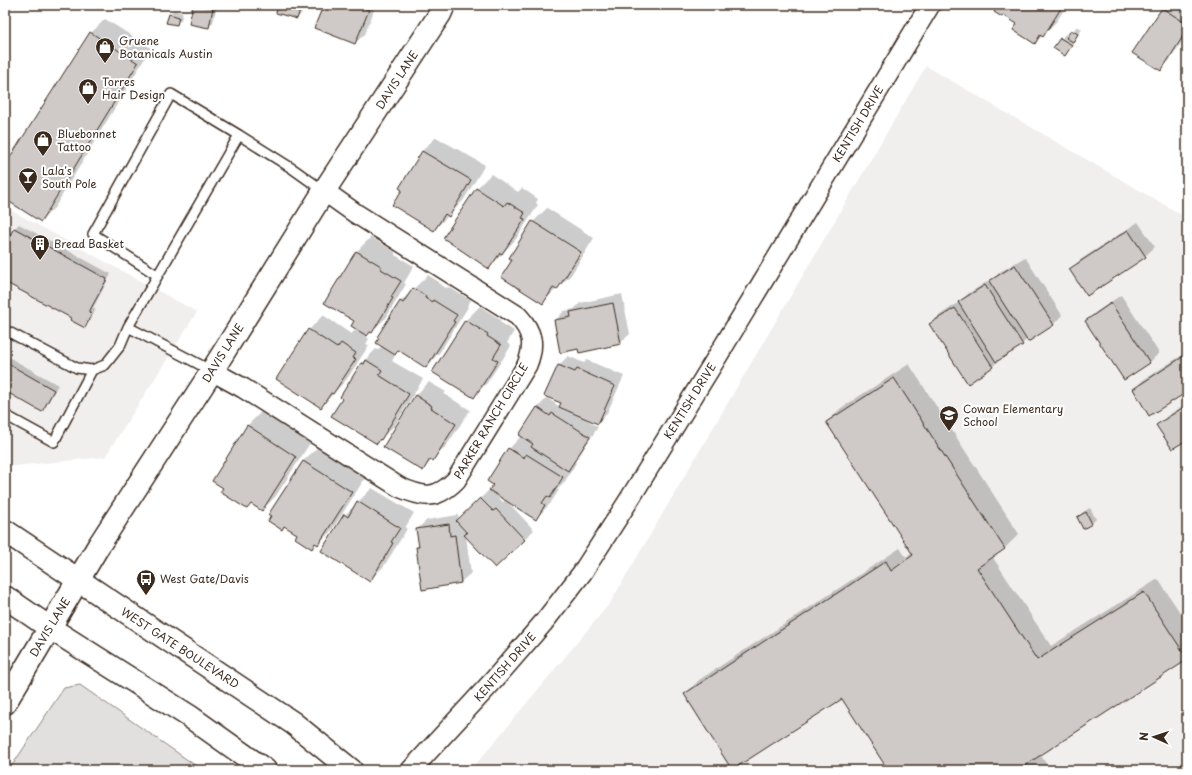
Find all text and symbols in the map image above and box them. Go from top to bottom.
place label: Gruene Botanicals Austin [119,32,213,62]
shop icon: Gruene Botanicals Austin [94,36,116,64]
street label: DAVIS LANE [371,47,422,112]
place label: Torres Hair Design [102,73,165,103]
shop icon: Torres Hair Design [77,77,99,105]
street label: KENTISH DRIVE [828,82,887,165]
place label: Bluebonnet Tattoo [57,125,117,155]
shop icon: Bluebonnet Tattoo [32,129,54,157]
place label: Lala's South Pole [42,162,97,192]
bar icon: Lala's South Pole [17,166,39,194]
building icon: Bread Basket [29,233,51,261]
place label: Bread Basket [54,235,124,252]
street label: DAVIS LANE [198,320,248,386]
street label: PARKER RANCH CIRCLE [449,359,532,482]
street label: KENTISH DRIVE [659,359,720,442]
place label: Cowan Elementary School [963,400,1063,430]
school or university icon: Cowan Elementary School [938,404,960,432]
bus stop icon: West Gate/Davis [135,568,157,596]
place label: West Gate/Davis [160,570,249,587]
street label: DAVIS LANE [25,594,74,660]
street label: WEST GATE BOULEVARD [118,603,243,692]
street label: KENTISH DRIVE [470,628,540,705]
north arrow [1134,717,1174,757]
text: N [1135,731,1152,741]

